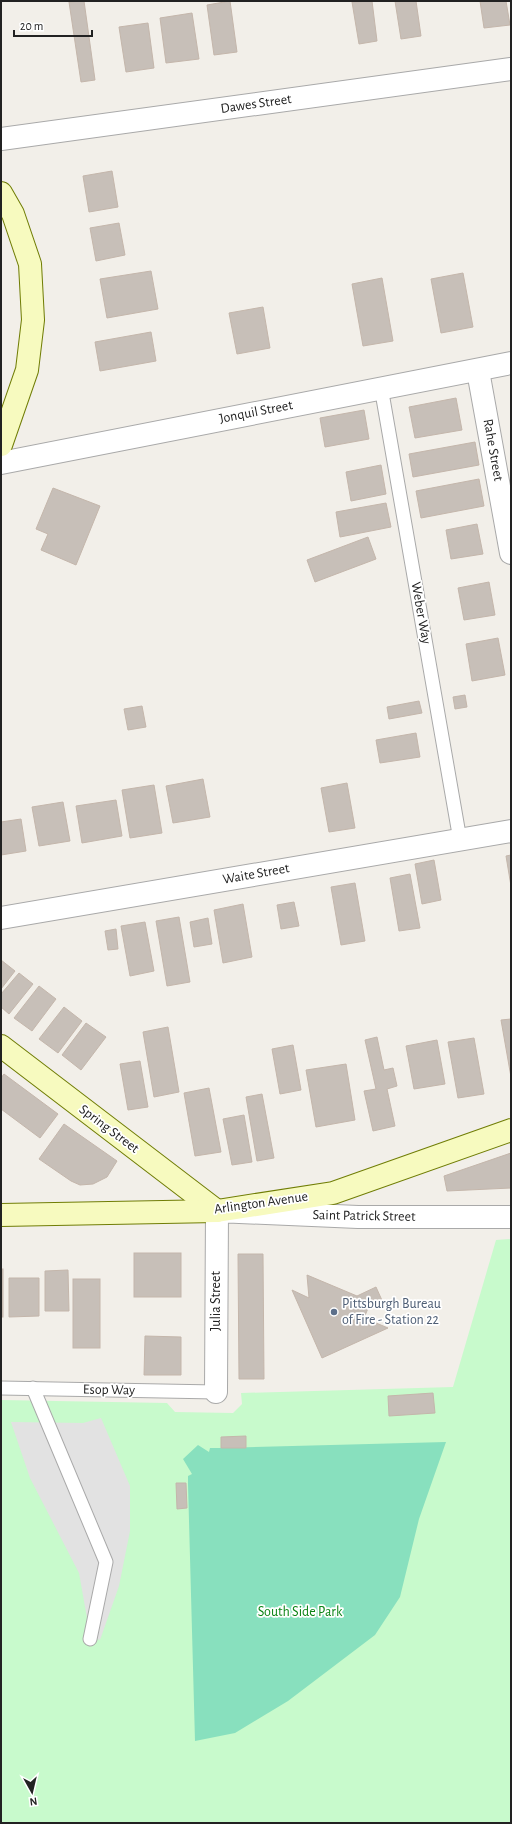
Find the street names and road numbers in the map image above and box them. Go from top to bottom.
street label: Dawes Street [220,92,293,116]
street label: Jonquil Street [218,398,294,426]
street label: Rahe Street [481,418,505,483]
street label: Weber Way [409,581,433,645]
street label: Waite Street [222,861,291,887]
street label: Spring Street [77,1102,142,1156]
street label: Arlington Avenue [213,1189,309,1217]
street label: Saint Patrick Street [312,1208,416,1224]
street label: Julia Street [209,1271,223,1331]
street label: Esop Way [83,1383,135,1397]

